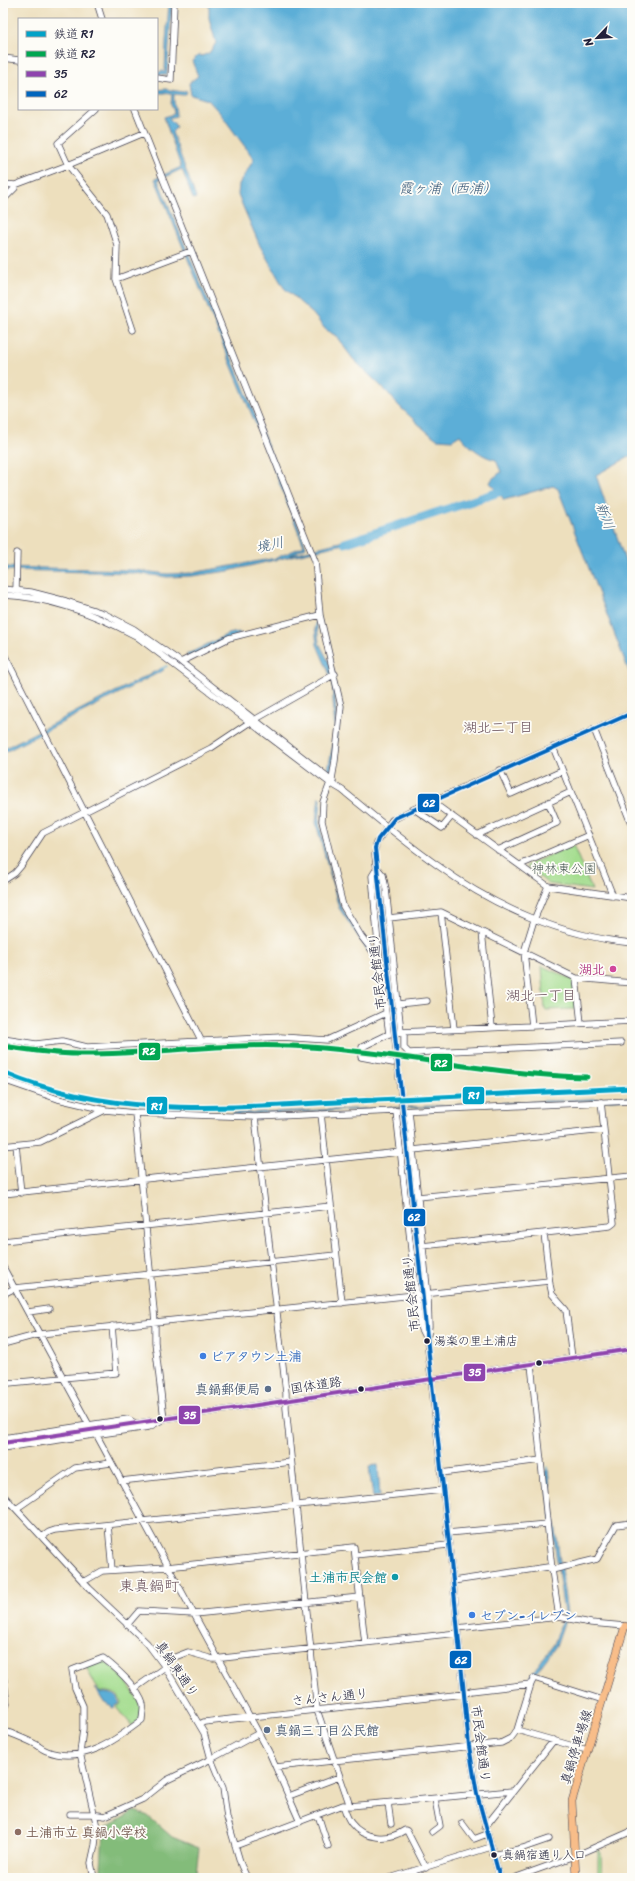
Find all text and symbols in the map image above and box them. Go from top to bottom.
legend [18,18,158,110]
north arrow [577,18,617,58]
text: 鉄道 R1 [54,23,94,45]
text: N [578,34,599,50]
text: 鉄道 R2 [54,43,95,65]
text: 35 [54,63,68,85]
text: 62 [54,83,68,105]
water label: 霞ヶ浦（西浦） [399,176,497,201]
water label: 新川 [588,499,622,533]
water label: 境川 [254,530,286,560]
district label: 湖北二丁目 [463,715,533,740]
line badge: 62 [417,793,440,813]
text: 62 [422,794,436,813]
park label: 神林東公園 [531,857,597,880]
street label: 市民会館通り [361,931,393,1011]
place label: 湖北 [579,958,605,981]
marker: 湖北 [608,964,618,974]
district label: 湖北一丁目 [506,983,576,1008]
line badge: R2 [138,1042,161,1061]
text: R2 [141,1042,156,1061]
line badge: R2 [430,1053,453,1072]
text: R2 [433,1054,448,1073]
line badge: R1 [462,1086,485,1105]
text: R1 [467,1086,480,1105]
line badge: R1 [146,1096,168,1115]
text: R1 [150,1097,163,1116]
line badge: 62 [403,1208,426,1227]
text: 62 [407,1208,421,1227]
street label: 市民会館通り [395,1253,427,1333]
place label: 湯楽の里土浦店 [434,1330,518,1352]
marker: 湯楽の里土浦店 [422,1336,432,1346]
place label: ピアタウン土浦 [211,1345,301,1368]
marker: ピアタウン土浦 [198,1351,208,1361]
unlabelled marker [534,1358,544,1368]
line badge: 35 [463,1363,486,1382]
text: 35 [468,1363,482,1382]
street label: 国体道路 [289,1370,343,1400]
place label: 真鍋郵便局 [195,1378,260,1401]
marker: 真鍋郵便局 [263,1384,273,1394]
unlabelled marker [356,1384,366,1394]
line badge: 35 [178,1405,201,1425]
text: 35 [183,1406,197,1425]
unlabelled marker [155,1414,165,1424]
place label: 土浦市民会館 [309,1566,387,1589]
marker: 土浦市民会館 [390,1572,400,1582]
district label: 東真鍋町 [119,1573,180,1599]
place label: セブン-イレブン [480,1604,577,1627]
marker: セブン-イレブン [467,1610,477,1620]
street label: 真鍋東通り [149,1636,205,1702]
line badge: 62 [449,1650,472,1669]
text: 62 [454,1651,468,1670]
street label: さんさん通り [290,1682,370,1712]
street label: 市民会館通り [465,1704,497,1784]
street label: 真鍋停車場線 [554,1705,599,1788]
place label: 真鍋三丁目公民館 [275,1719,379,1742]
marker: 真鍋三丁目公民館 [262,1725,272,1735]
place label: 土浦市立 真鍋小学校 [26,1821,146,1844]
marker: 土浦市立 真鍋小学校 [13,1827,23,1837]
place label: 真鍋宿通り入口 [502,1844,586,1866]
marker: 真鍋宿通り入口 [489,1850,499,1860]

